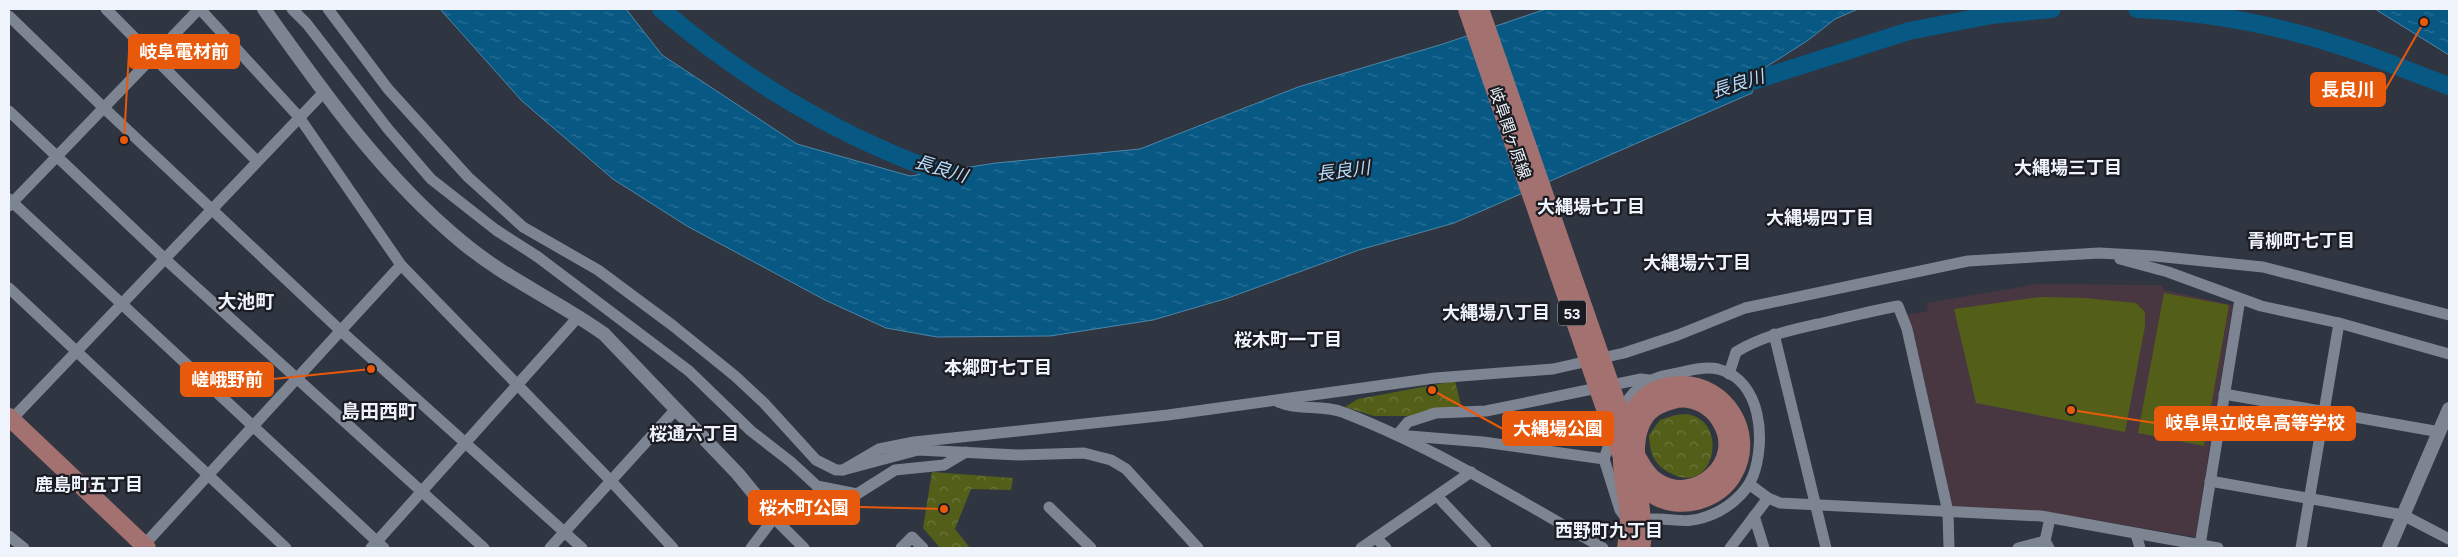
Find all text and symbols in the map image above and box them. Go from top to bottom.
callout: 岐阜電材前 [129,35,239,68]
text: 岐阜電材前 [139,42,229,62]
water label: 長良川 [1709,66,1769,101]
callout: 長良川 [2311,73,2385,106]
text: 長良川 [2321,80,2375,100]
street label: 岐阜関ヶ原線 [1486,85,1534,181]
water label: 長良川 [912,152,972,187]
water label: 長良川 [1315,158,1373,184]
district label: 大縄場三丁目 [2014,158,2122,178]
district label: 大縄場七丁目 [1537,197,1645,217]
district label: 大縄場四丁目 [1766,208,1874,228]
district label: 青柳町七丁目 [2247,231,2355,251]
district label: 大縄場六丁目 [1643,253,1751,273]
district label: 大池町 [217,291,275,312]
road number: 53 [1558,300,1586,326]
district label: 大縄場八丁目 [1442,303,1550,323]
district label: 桜木町一丁目 [1234,330,1342,350]
district label: 本郷町七丁目 [944,358,1052,378]
callout: 嵯峨野前 [181,363,273,396]
text: 嵯峨野前 [191,370,263,390]
district label: 島田西町 [341,401,417,422]
callout: 岐阜県立岐阜高等学校 [2155,407,2355,440]
callout: 大縄場公園 [1503,412,1613,445]
text: 岐阜県立岐阜高等学校 [2165,413,2345,433]
text: 大縄場公園 [1513,419,1603,439]
district label: 桜通六丁目 [649,424,739,444]
district label: 鹿島町五丁目 [35,475,143,495]
callout: 桜木町公園 [749,491,859,524]
text: 桜木町公園 [759,498,849,518]
district label: 西野町九丁目 [1555,521,1663,541]

